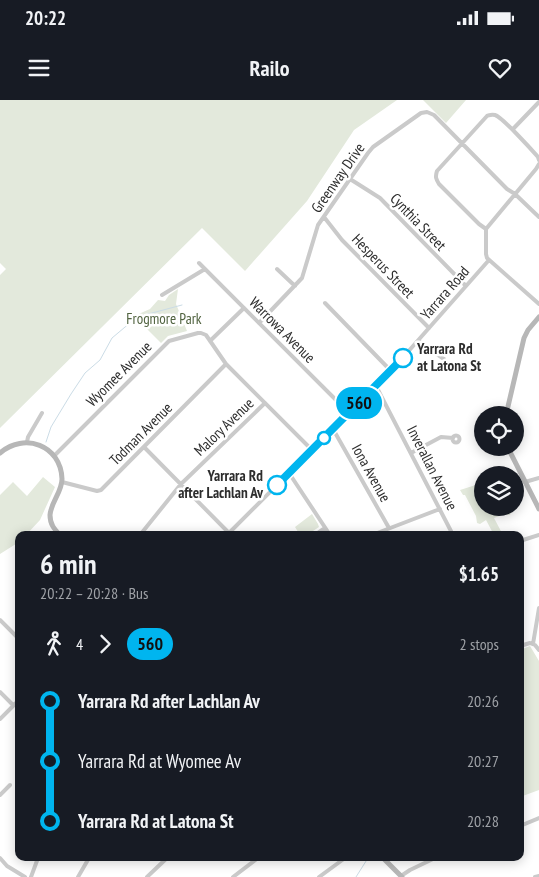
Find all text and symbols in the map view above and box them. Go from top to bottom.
text: 20:22 [25,6,66,30]
icon: menu [25,54,53,82]
text: Railo [249,54,290,82]
icon: heart [486,54,514,82]
street label: Greenway Drive [307,139,369,216]
street label: Cynthia Street [386,189,450,254]
street label: Hesperus Street [348,230,419,302]
street label: Yarrara Road [416,262,473,323]
street label: Warrowa Avenue [245,293,319,367]
park label: Frogmore Park [126,309,202,328]
street label: Wyomee Avenue [82,337,155,410]
place label: Yarrara Rd at Latona St [416,339,482,375]
marker: Yarrara Rd at Latona St [393,348,413,368]
line badge: 560 [330,387,388,419]
text: 560 [346,391,372,414]
street label: Malory Avenue [190,394,257,460]
street label: Todman Avenue [105,398,176,469]
map controls [474,406,524,516]
button: locate [474,406,524,456]
street label: Inverallan Avenue [403,422,462,513]
unlabelled marker [317,431,331,445]
street label: Iona Avenue [348,440,395,505]
place label: Yarrara Rd after Lachlan Av [178,466,264,502]
button: layers [474,466,524,516]
marker: Yarrara Rd after Lachlan Av [267,475,287,495]
text: 6 min [40,545,97,582]
text: $1.65 [459,562,499,586]
text: 20:22 – 20:28 · Bus [40,583,148,603]
icon: walk [40,630,68,658]
icon: forward [91,630,119,658]
text: 560 [137,632,163,655]
text: 4 [76,634,83,654]
text: 2 stops [459,634,499,654]
text: Yarrara Rd after Lachlan Av [78,689,260,713]
text: 20:26 [467,691,499,711]
text: Yarrara Rd at Wyomee Av [78,749,241,773]
text: 20:27 [467,751,499,771]
text: Yarrara Rd at Latona St [78,809,234,833]
text: 20:28 [467,811,499,831]

